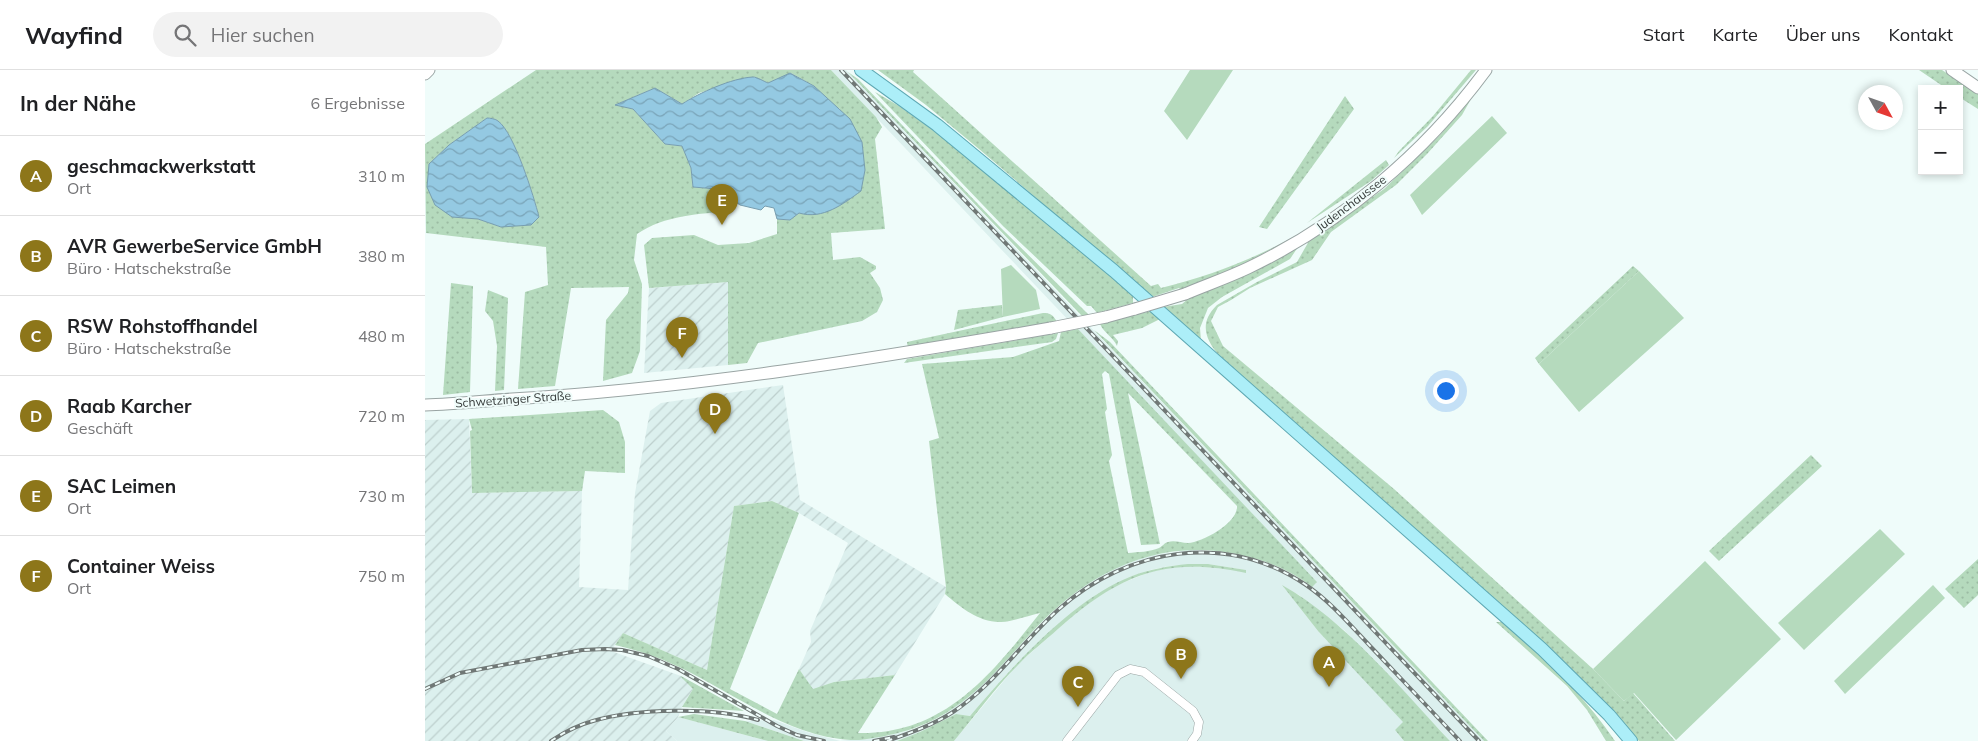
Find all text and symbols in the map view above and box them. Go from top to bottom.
search box [153,12,503,57]
text: Wayfind [25,20,123,50]
icon: search [171,21,199,49]
text: Hier suchen [211,23,315,47]
text: Start [1643,23,1684,46]
text: Karte [1712,23,1758,46]
text: Über uns [1786,23,1861,46]
text: Kontakt [1889,23,1953,46]
north arrow [1858,85,1903,130]
map controls [1918,85,1963,175]
button: + [1918,85,1963,130]
text: In der Nähe [20,90,136,116]
text: 6 Ergebnisse [310,93,405,113]
button: − [1918,130,1963,175]
text: geschmackwerkstatt [67,154,255,178]
text: A [30,166,42,186]
text: 310 m [358,166,405,186]
street label: Judenchaussee [1313,172,1389,234]
text: Ort [67,178,91,198]
pin: E [706,184,738,225]
text: AVR GewerbeService GmbH [67,234,322,258]
text: B [30,246,42,266]
text: 380 m [358,246,405,266]
text: Büro · Hatschekstraße [67,258,231,278]
text: RSW Rohstoffhandel [67,314,258,338]
pin: F [666,317,698,358]
text: C [31,326,41,346]
text: 480 m [358,326,405,346]
text: Büro · Hatschekstraße [67,338,231,358]
your location [1433,378,1459,404]
street label: Schwetzinger Straße [455,387,571,411]
pin: D [699,393,731,434]
text: Raab Karcher [67,394,191,418]
text: D [30,406,42,426]
text: 720 m [358,406,405,426]
text: Geschäft [67,418,133,438]
text: SAC Leimen [67,474,176,498]
text: E [31,486,41,506]
text: 730 m [358,486,405,506]
text: Ort [67,498,91,518]
text: Container Weiss [67,554,215,578]
text: F [31,566,41,586]
text: 750 m [358,566,405,586]
text: Ort [67,578,91,598]
pin: B [1165,638,1197,679]
pin: A [1313,646,1345,687]
pin: C [1062,666,1094,707]

